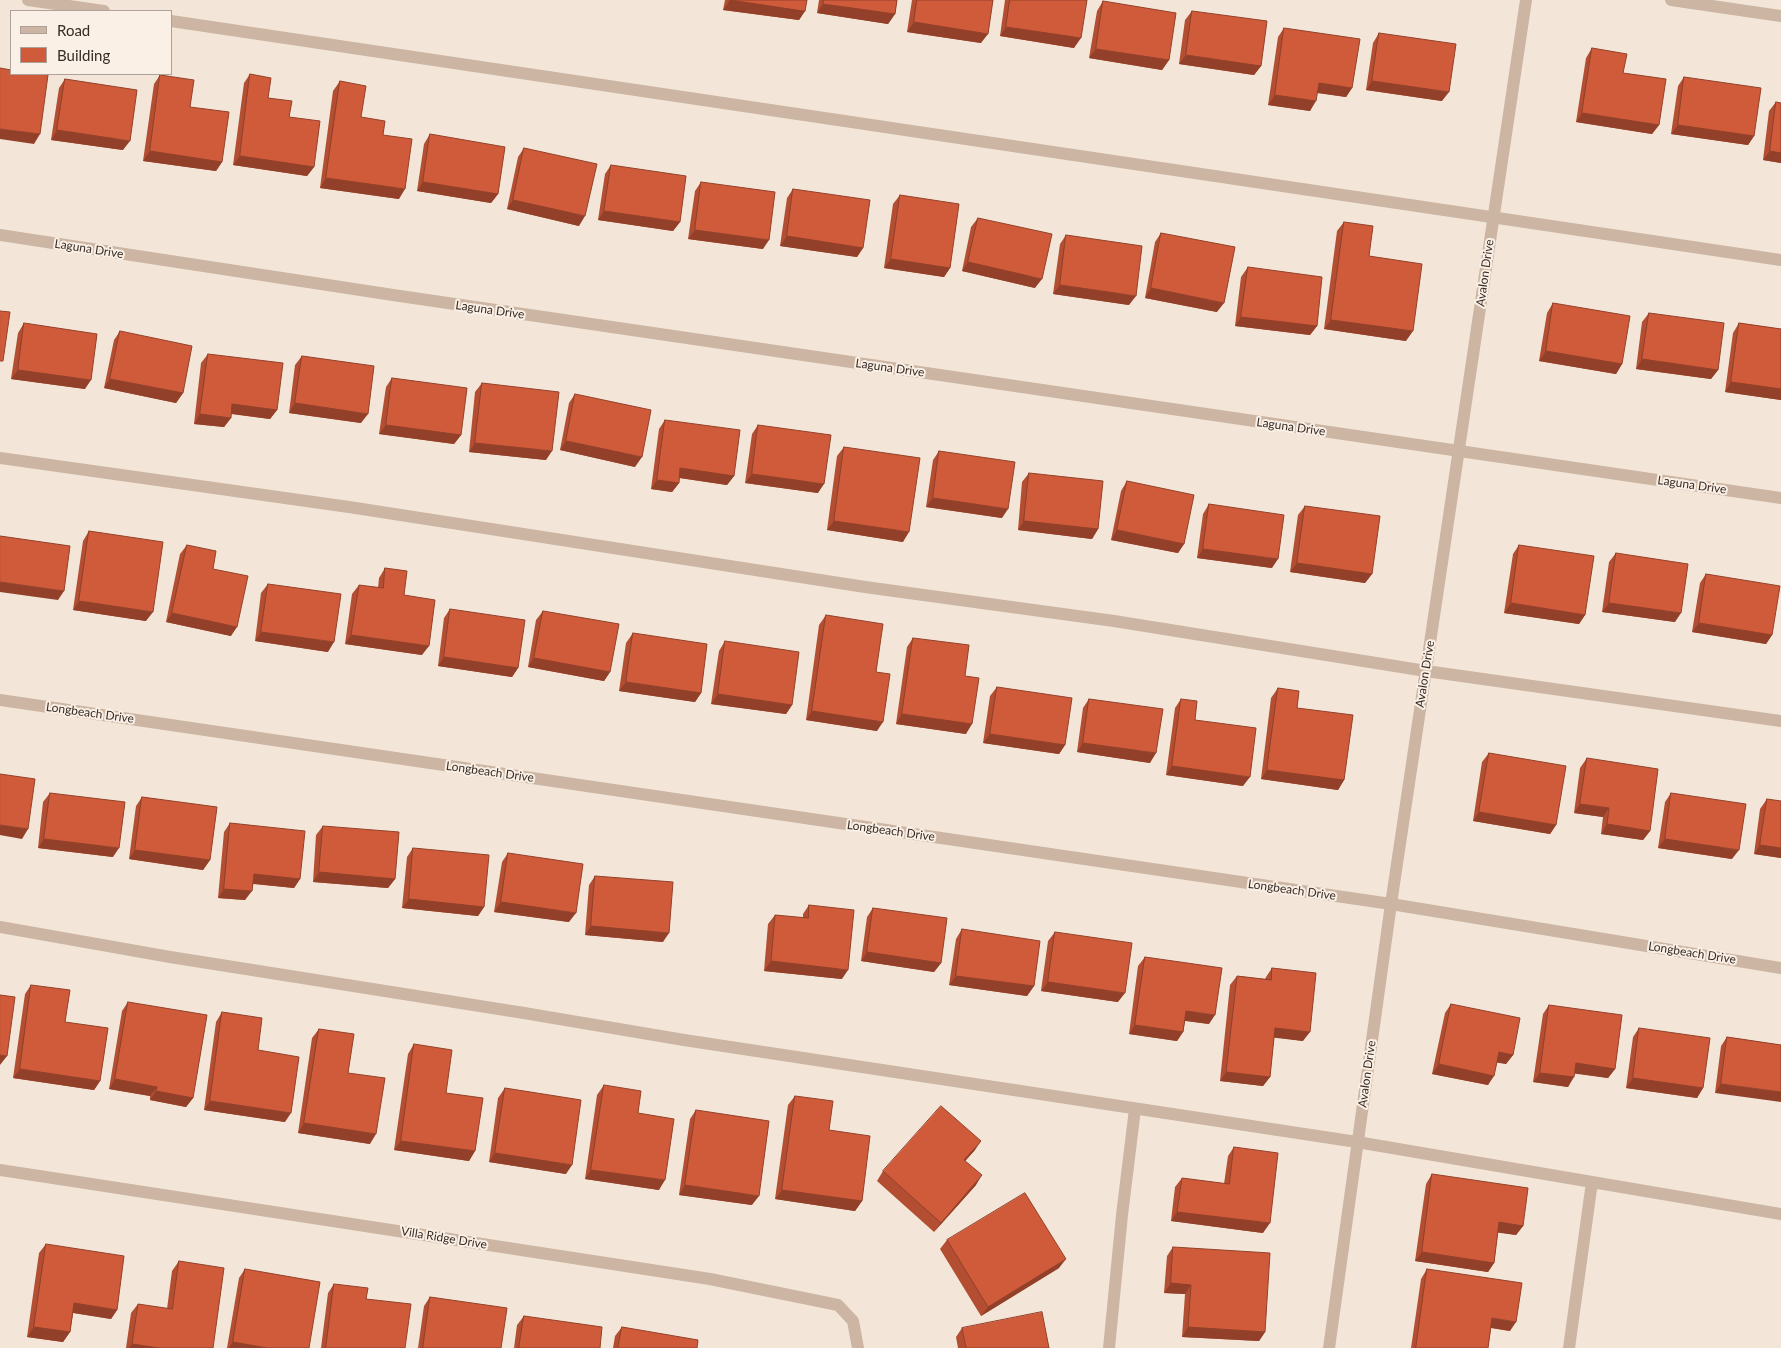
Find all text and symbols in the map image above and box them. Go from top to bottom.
legend [10,10,172,75]
text: Road [57,21,90,39]
text: Building [57,46,110,64]
street label: Laguna Drive [54,236,124,262]
street label: Avalon Drive [1473,238,1497,308]
street label: Laguna Drive [455,298,525,322]
street label: Laguna Drive [855,356,925,380]
street label: Laguna Drive [1256,415,1326,439]
street label: Laguna Drive [1657,473,1727,497]
street label: Avalon Drive [1413,639,1437,709]
street label: Longbeach Drive [45,700,135,726]
street label: Longbeach Drive [445,759,535,785]
street label: Longbeach Drive [846,818,936,844]
street label: Longbeach Drive [1247,877,1337,903]
street label: Longbeach Drive [1647,939,1737,967]
street label: Avalon Drive [1355,1039,1379,1109]
street label: Villa Ridge Drive [400,1224,488,1252]

